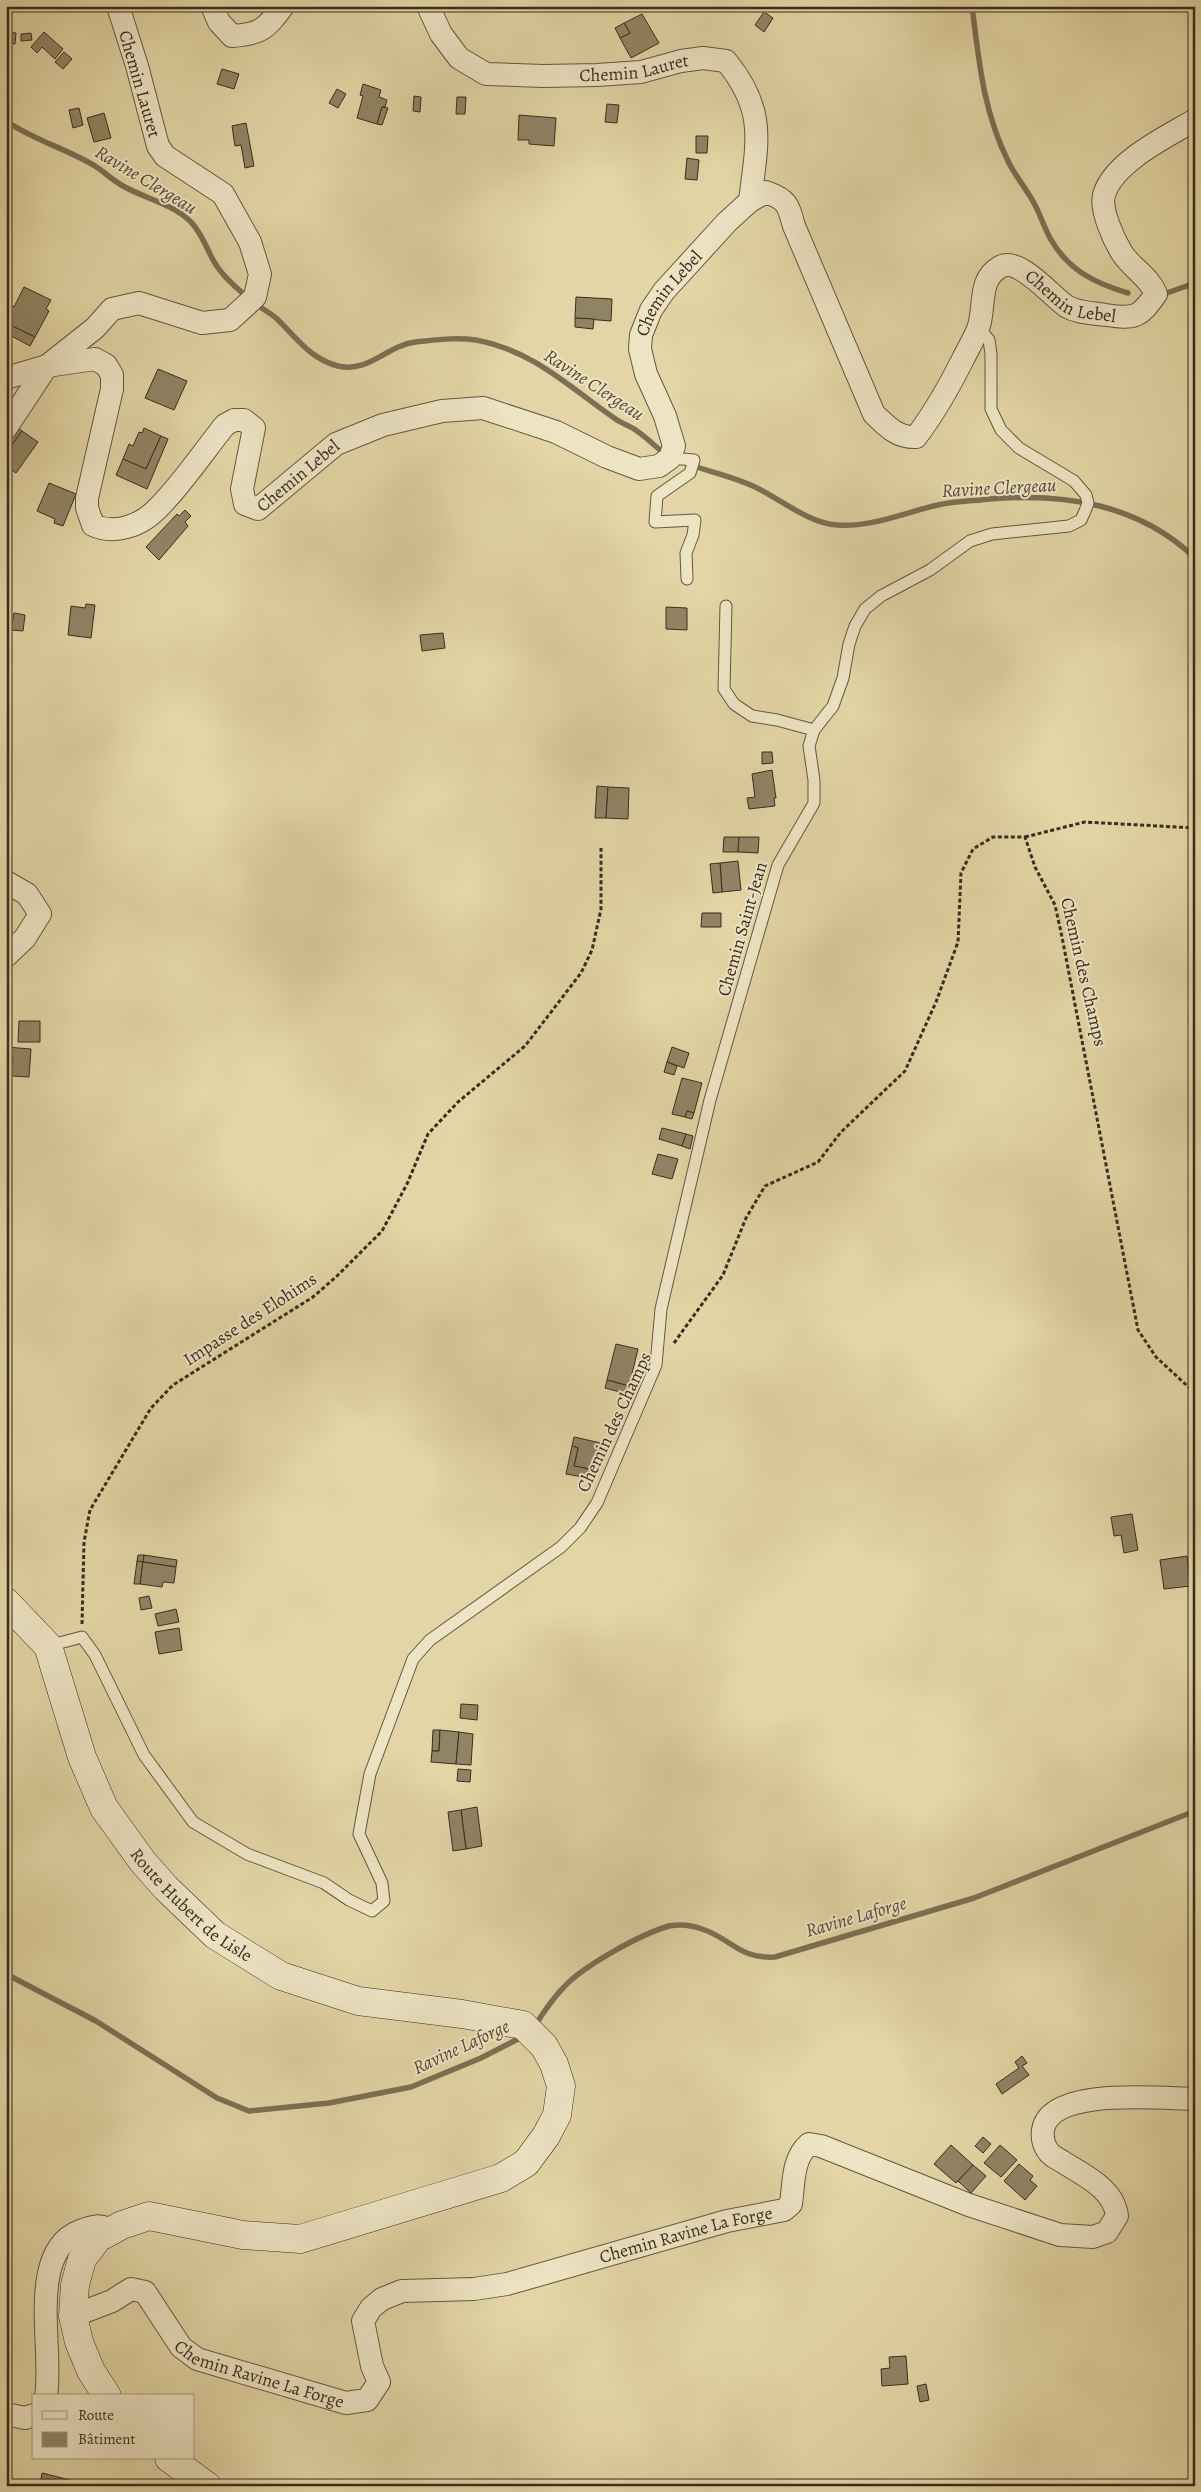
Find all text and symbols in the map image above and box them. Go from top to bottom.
street label: Chemin Lauret [113,28,167,140]
street label: Chemin Lauret [579,48,690,87]
water label: Ravine Clergeau [90,139,202,221]
street label: Chemin Lebel [630,245,708,340]
street label: Chemin Lebel [1020,264,1118,328]
water label: Ravine Clergeau [539,343,649,427]
street label: Chemin Lebel [251,434,345,517]
water label: Ravine Clergeau [941,472,1057,504]
street label: Chemin Saint-Jean [711,859,773,999]
street label: Chemin des Champs [1055,895,1113,1049]
street label: Impasse des Elohims [179,1267,321,1371]
street label: Chemin des Champs [571,1348,657,1496]
street label: Route Hubert de Lisle [125,1843,257,1967]
water label: Ravine Laforge [803,1890,910,1944]
water label: Ravine Laforge [408,2013,514,2081]
street label: Chemin Ravine La Forge [597,2200,774,2269]
street label: Chemin Ravine La Forge [169,2334,347,2414]
legend [32,2394,195,2460]
text: Route [78,2405,114,2425]
text: Bâtiment [78,2429,136,2449]

